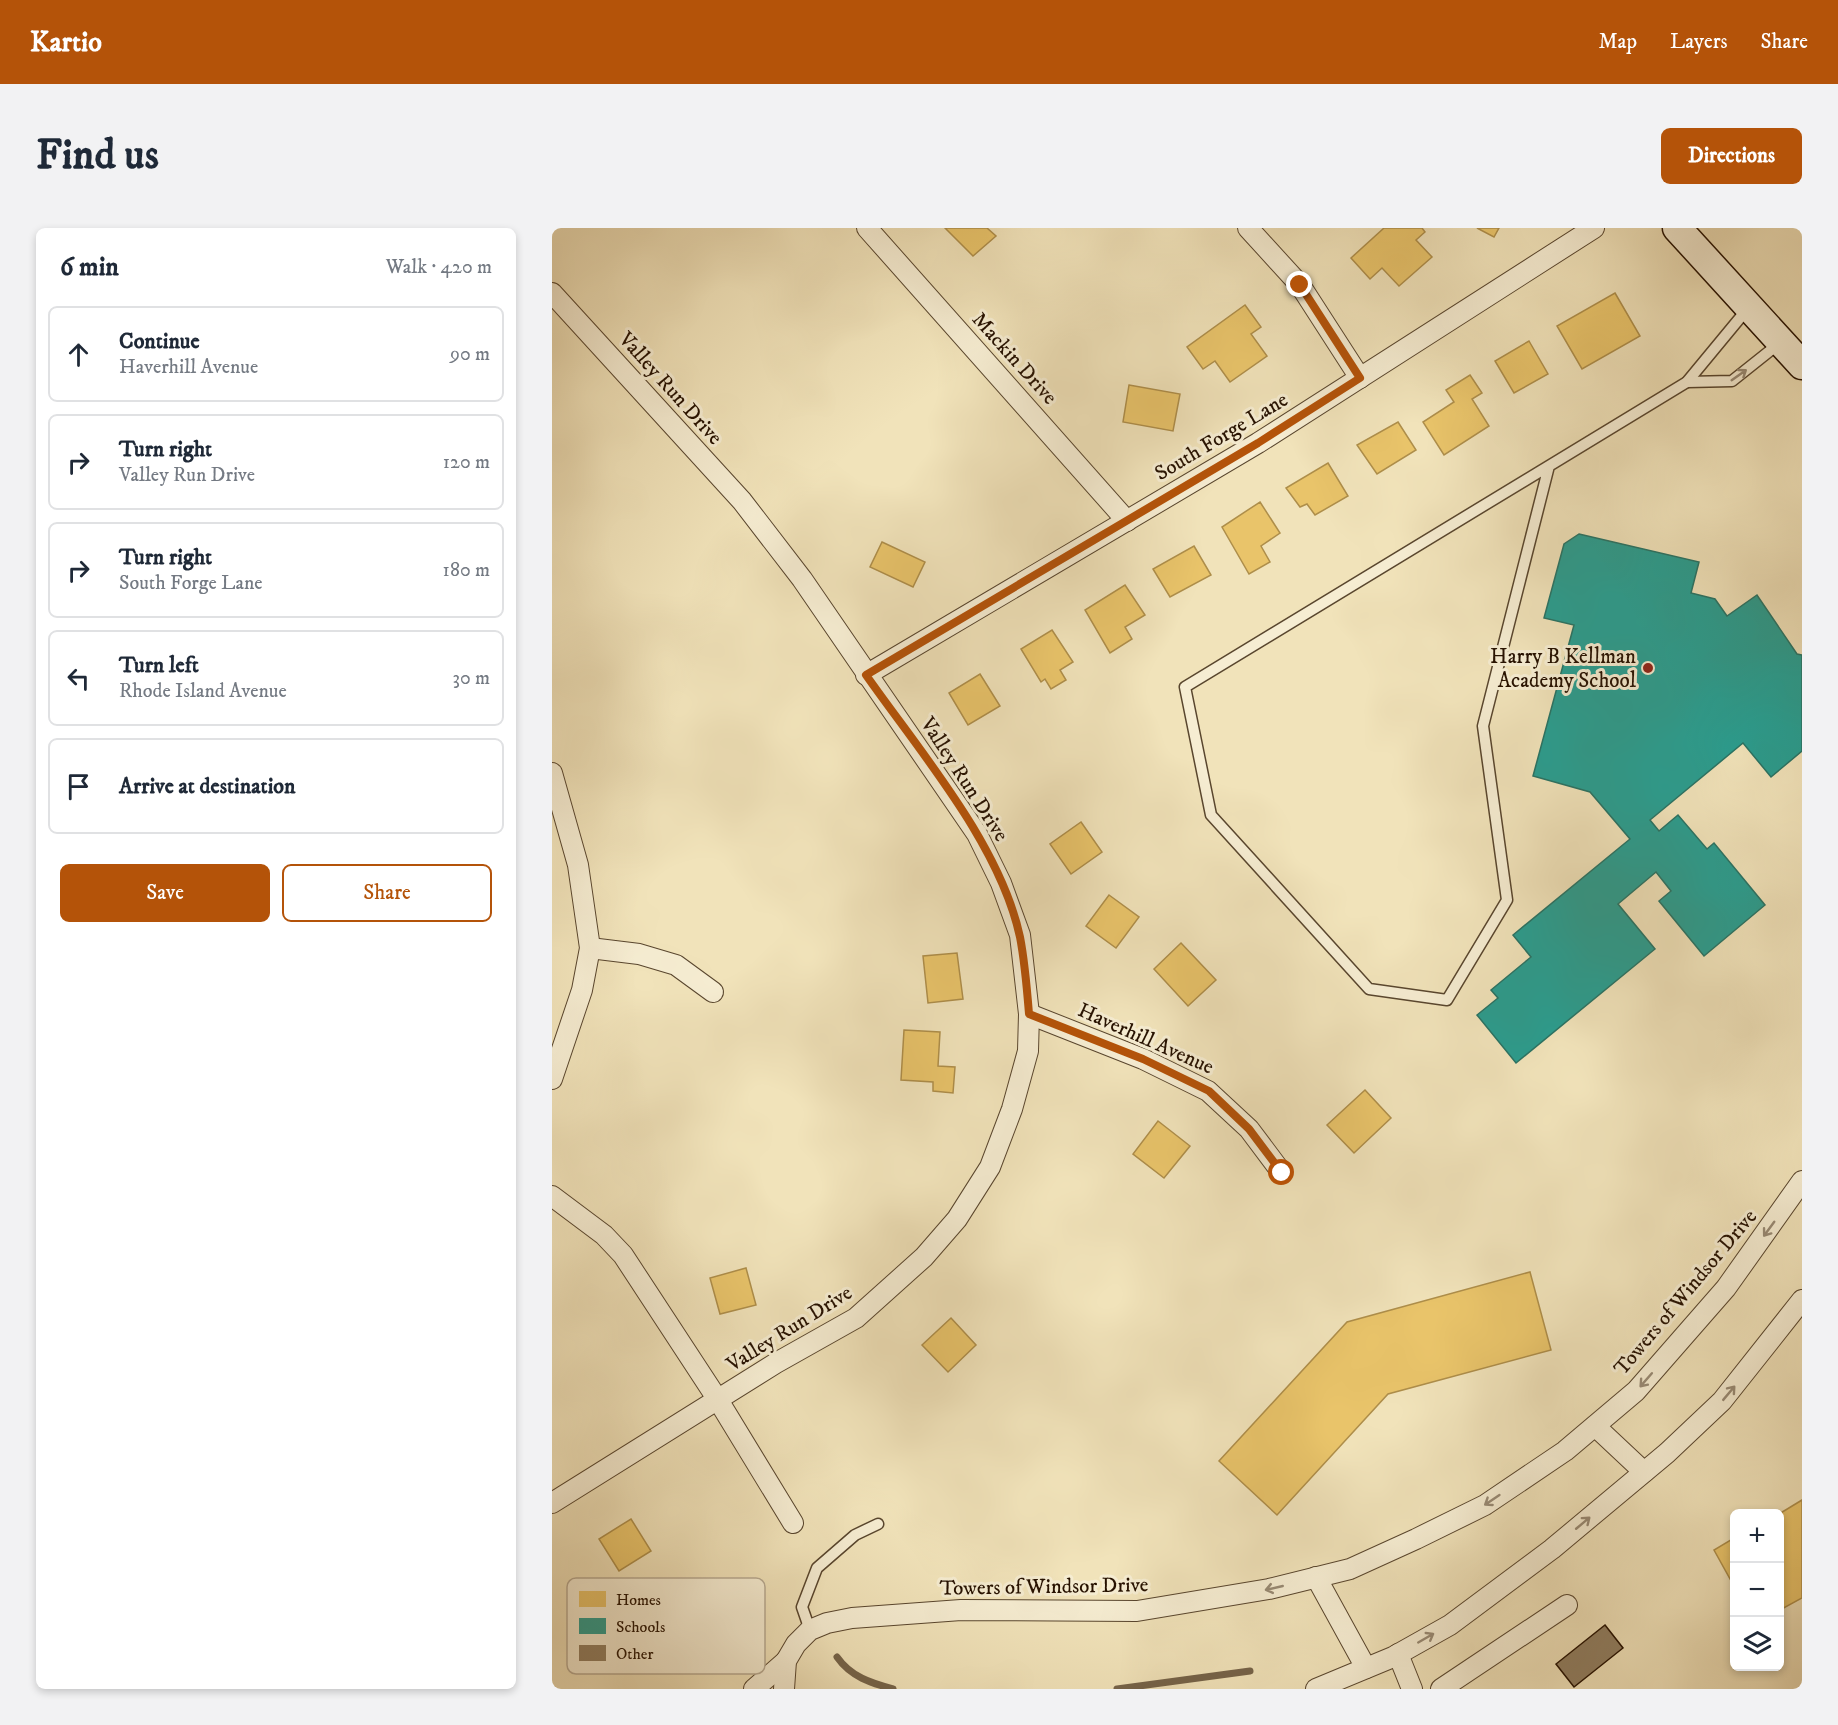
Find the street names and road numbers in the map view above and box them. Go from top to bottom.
street label: Mackin Drive [966,307,1063,410]
street label: Valley Run Drive [612,326,728,451]
street label: South Forge Lane [1150,387,1293,487]
street label: Valley Run Drive [914,712,1014,847]
street label: Haverhill Avenue [1074,997,1218,1081]
street label: Towers of Windsor Drive [1609,1204,1763,1381]
street label: Valley Run Drive [721,1280,857,1378]
street label: Towers of Windsor Drive [939,1572,1149,1602]

